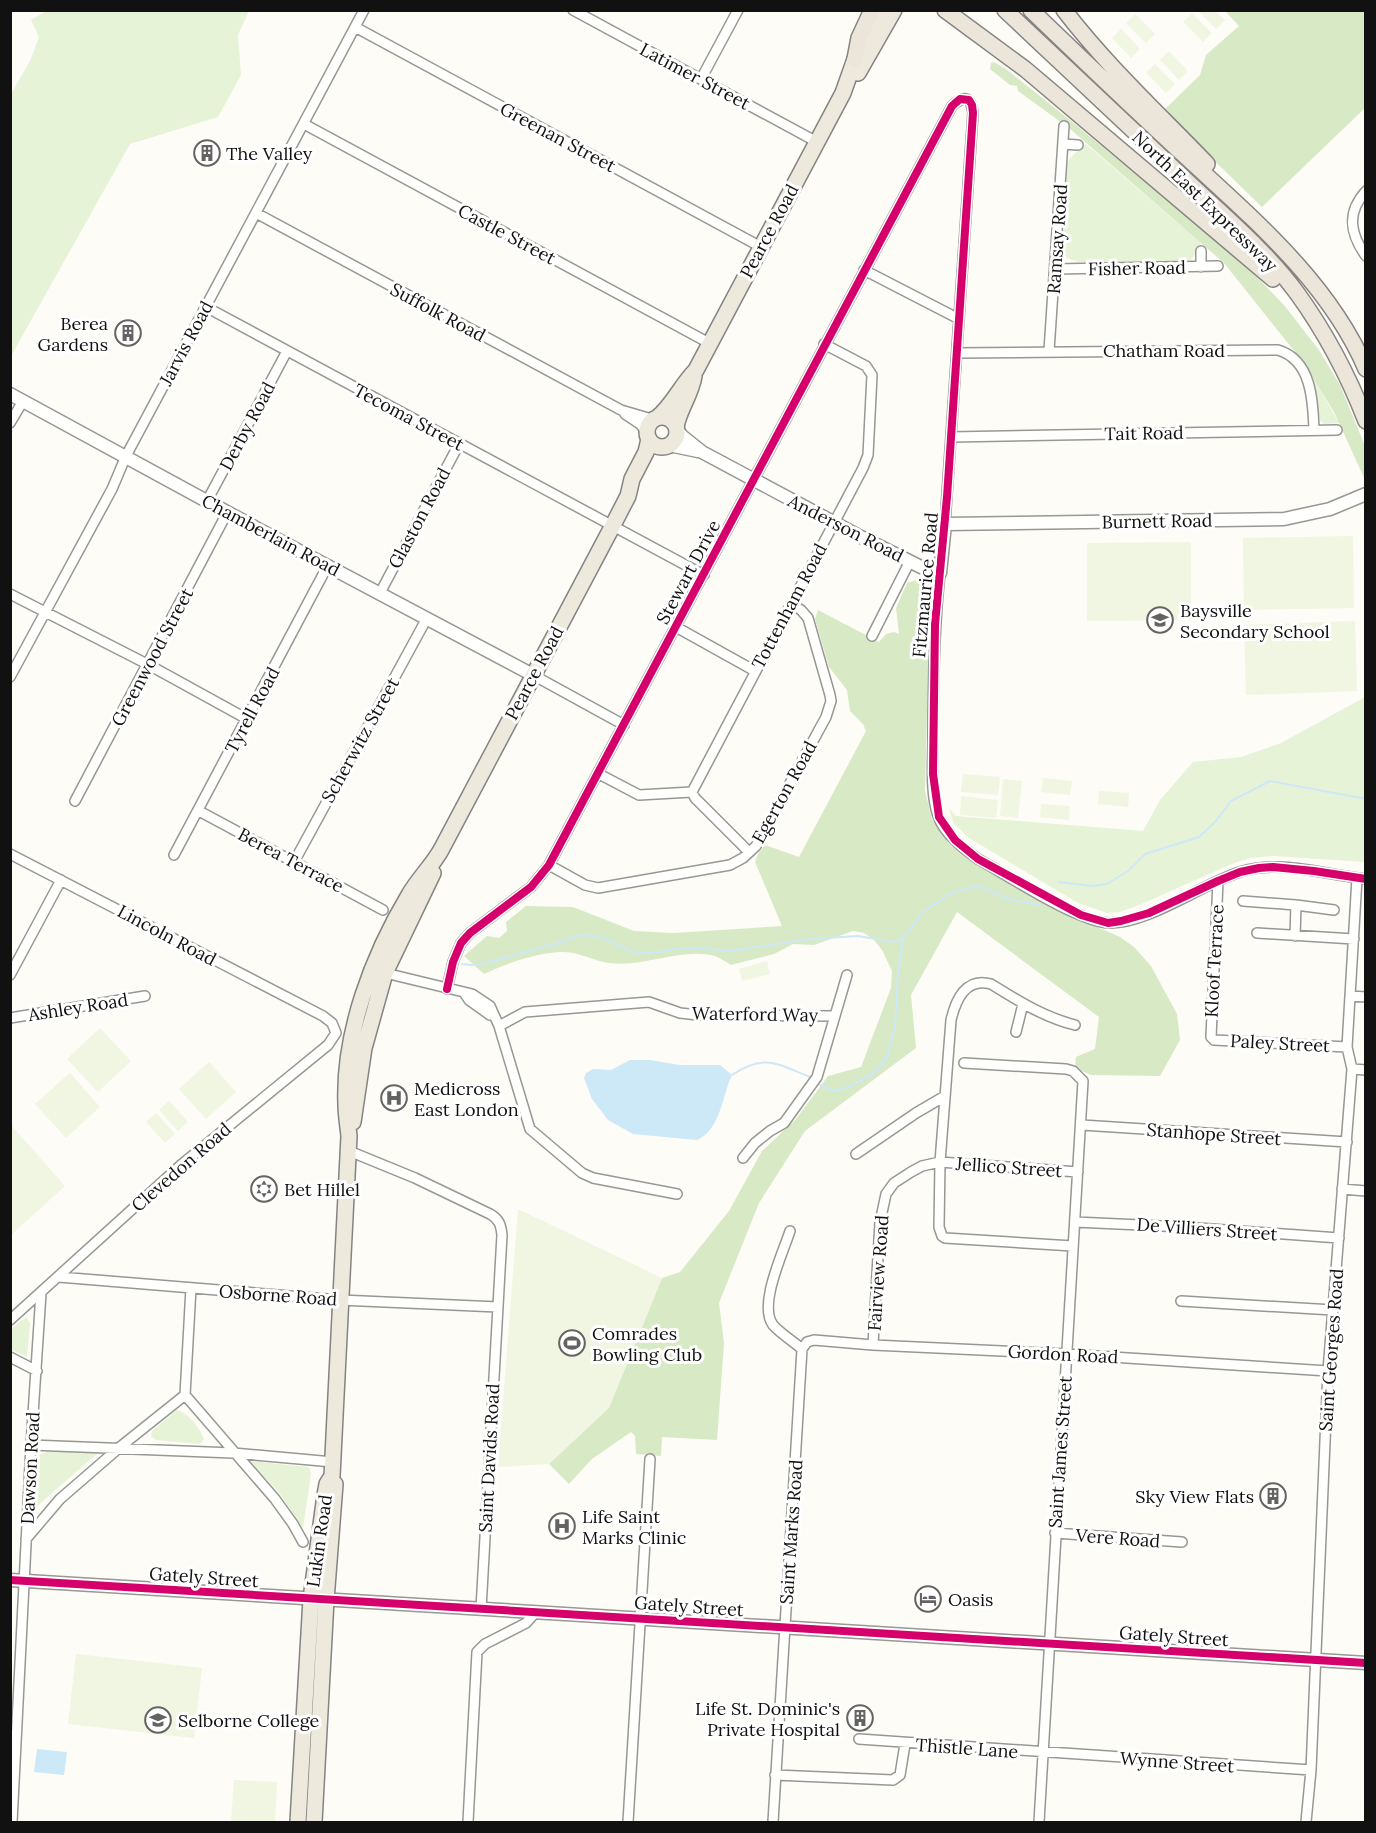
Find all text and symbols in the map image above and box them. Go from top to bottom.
street label: Latimer Street [636,37,754,115]
street label: Greenan Street [496,97,620,177]
street label: North East Expressway [1127,126,1283,277]
building icon: The Valley [192,138,222,168]
place label: The Valley [226,142,313,165]
street label: Pearce Road [735,180,803,282]
street label: Ramsay Road [1042,183,1072,295]
street label: Castle Street [454,199,560,269]
street label: Fisher Road [1088,256,1186,280]
street label: Suffolk Road [386,277,490,347]
street label: Jarvis Road [154,297,218,390]
place label: Berea Gardens [38,312,108,356]
building icon: Berea Gardens [113,318,143,348]
street label: Chatham Road [1103,339,1225,362]
street label: Derby Road [214,377,280,474]
street label: Tecoma Street [350,378,468,456]
street label: Tait Road [1104,421,1184,445]
street label: Glaston Road [383,463,455,572]
street label: Chamberlain Road [198,489,344,581]
street label: Anderson Road [783,489,908,567]
street label: Burnett Road [1101,509,1213,533]
street label: Fitzmaurice Road [907,511,943,659]
street label: Stewart Drive [651,516,725,628]
street label: Tottenham Road [746,539,832,673]
street label: Greenwood Street [106,584,198,730]
place label: Baysville Secondary School [1180,599,1330,643]
school or university icon: Baysville Secondary School [1145,605,1175,635]
street label: Pearce Road [500,622,568,724]
street label: Tyrell Road [220,663,285,757]
street label: Scherwitz Street [316,673,404,807]
street label: Egerton Road [746,737,822,847]
street label: Berea Terrace [234,822,348,898]
street label: Lincoln Road [114,899,221,971]
street label: Kloof Terrace [1200,904,1228,1018]
street label: Ashley Road [25,988,130,1026]
street label: Waterford Way [692,1001,819,1027]
street label: Paley Street [1230,1029,1331,1057]
place label: Medicross East London [414,1077,519,1121]
hospital icon: Medicross East London [379,1083,409,1113]
street label: Clevedon Road [126,1117,236,1217]
street label: Stanhope Street [1146,1118,1282,1150]
street label: Jellico Street [954,1152,1063,1182]
synagogue icon: Bet Hillel [249,1174,279,1204]
place label: Bet Hillel [284,1178,360,1201]
street label: De Villiers Street [1136,1213,1278,1245]
street label: Fairview Road [862,1214,894,1332]
street label: Saint Georges Road [1314,1268,1348,1432]
street label: Osborne Road [218,1279,338,1311]
place label: Comrades Bowling Club [592,1322,702,1366]
sports icon: Comrades Bowling Club [557,1328,587,1358]
street label: Gordon Road [1007,1340,1119,1368]
street label: Saint James Street [1043,1375,1077,1529]
street label: Saint Davids Road [474,1383,504,1533]
street label: Dawson Road [16,1411,44,1525]
street label: Saint Marks Road [774,1459,808,1605]
building icon: Sky View Flats [1258,1481,1288,1511]
place label: Sky View Flats [1135,1485,1254,1508]
street label: Lukin Road [301,1493,337,1589]
place label: Life Saint Marks Clinic [582,1505,686,1549]
hospital icon: Life Saint Marks Clinic [547,1511,577,1541]
street label: Vere Road [1074,1524,1161,1552]
street label: Gately Street [149,1562,260,1592]
hotel icon: Oasis [913,1584,943,1614]
place label: Oasis [948,1588,993,1611]
street label: Gately Street [634,1591,745,1621]
street label: Gately Street [1119,1621,1230,1651]
place label: Life St. Dominic's Private Hospital [695,1697,840,1741]
building icon: Life St. Dominic's Private Hospital [845,1703,875,1733]
school or university icon: Selborne College [143,1705,173,1735]
place label: Selborne College [178,1709,320,1732]
street label: Thistle Lane [915,1733,1019,1763]
street label: Wynne Street [1119,1747,1235,1777]

